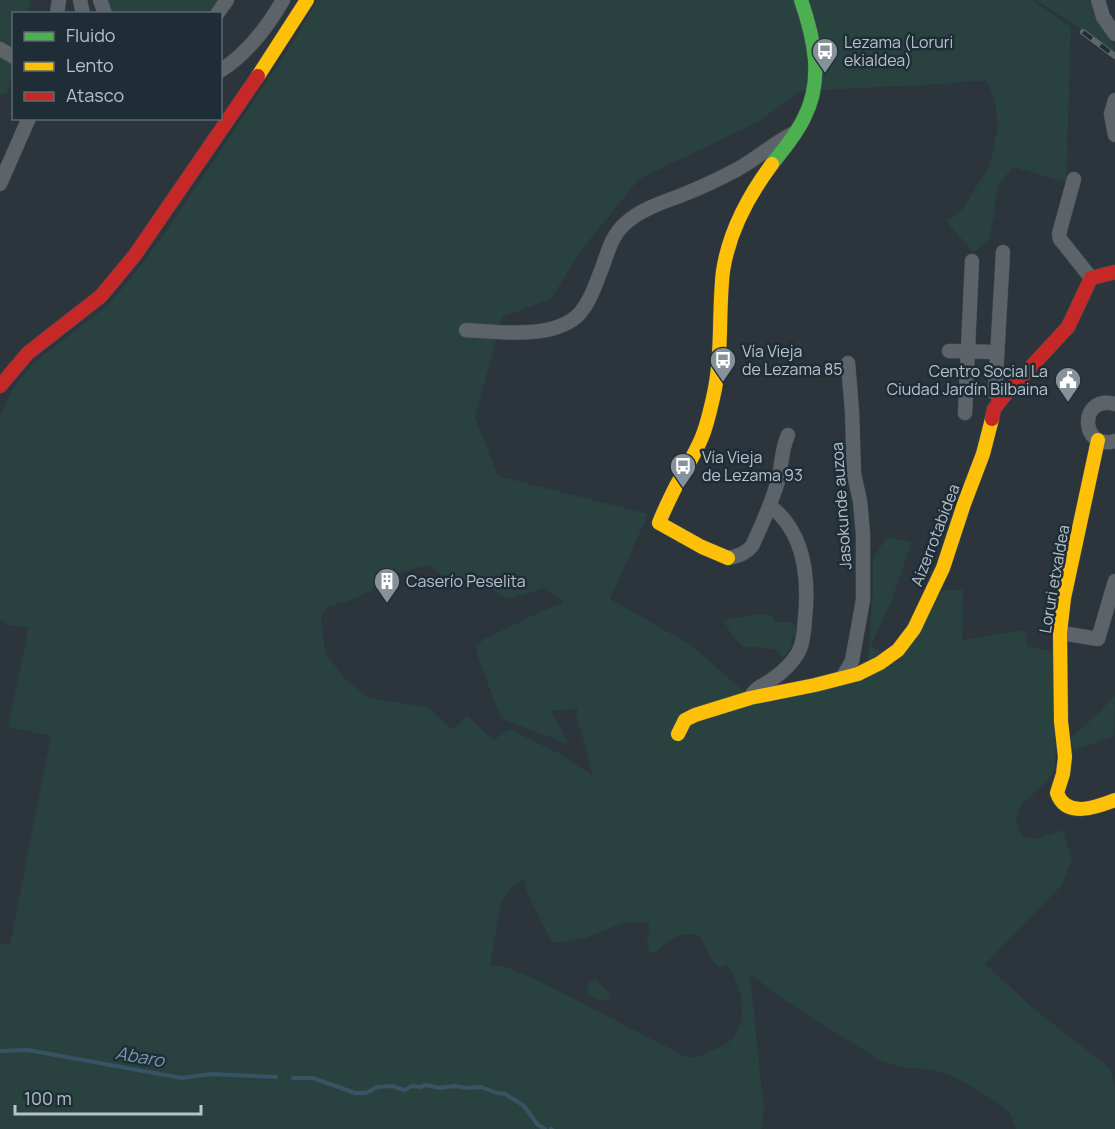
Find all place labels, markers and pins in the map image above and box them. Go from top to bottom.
place label: Lezama (Loruri ekialdea) [844,31,953,71]
bus stop icon: Lezama (Loruri ekialdea) [810,36,840,74]
place label: Vía Vieja de Lezama 85 [742,340,843,380]
bus stop icon: Vía Vieja de Lezama 85 [708,345,738,383]
place label: Centro Social La Ciudad Jardín Bilbaina [887,360,1048,400]
public building icon: Centro Social La Ciudad Jardín Bilbaina [1053,365,1083,403]
place label: Vía Vieja de Lezama 93 [702,446,803,486]
bus stop icon: Vía Vieja de Lezama 93 [668,451,698,489]
building icon: Caserío Peselita [372,566,402,604]
place label: Caserío Peselita [406,570,526,592]

